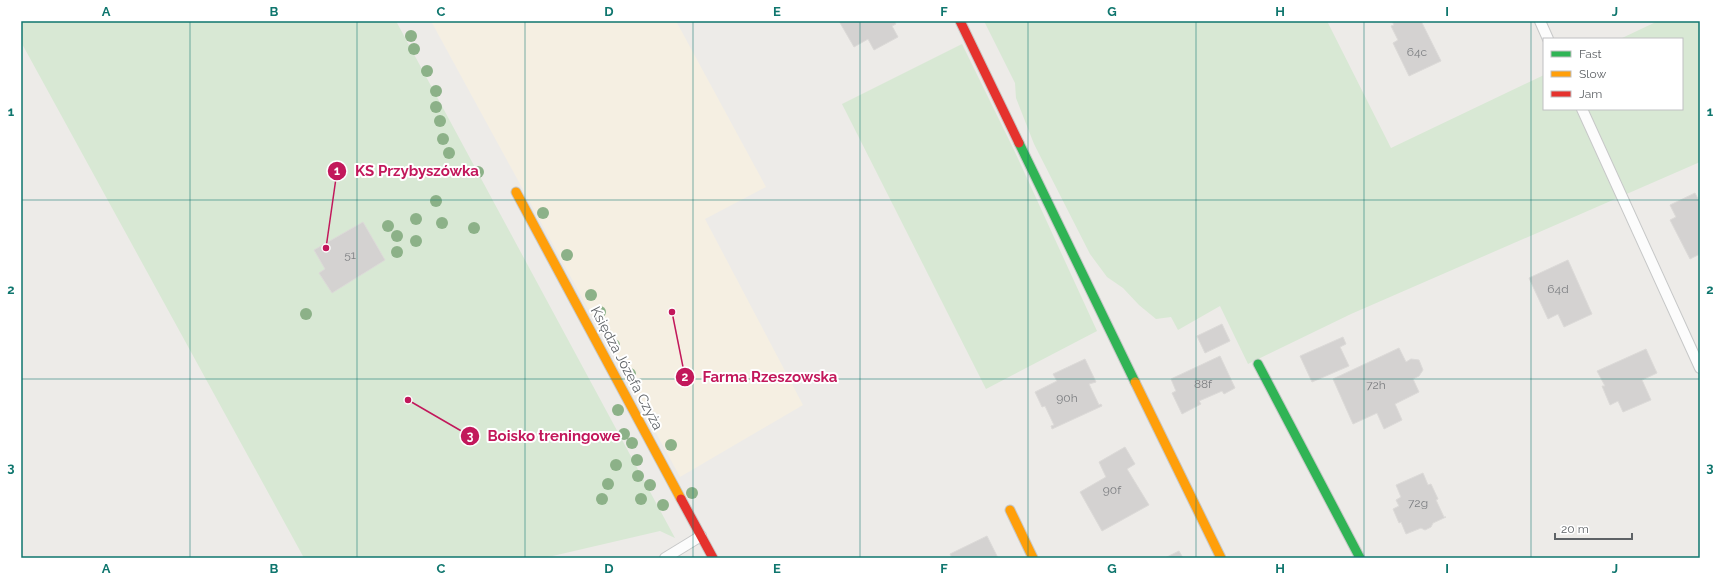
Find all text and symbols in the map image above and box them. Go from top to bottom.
text: A [102,4,111,19]
text: B [270,4,279,19]
text: C [437,4,446,19]
text: D [604,4,614,19]
text: E [773,4,781,19]
text: F [940,4,948,19]
text: G [1107,4,1117,19]
text: H [1275,4,1285,19]
text: I [1445,4,1449,19]
text: J [1612,4,1618,19]
legend [1543,38,1683,110]
house number: 64c [1407,45,1428,59]
text: Fast [1579,47,1602,61]
text: Slow [1579,67,1606,81]
text: Jam [1579,87,1602,101]
text: 1 [8,104,15,119]
text: 1 [1707,104,1714,119]
callout: KS Przybyszówka [327,157,487,184]
text: KS Przybyszówka [355,162,479,180]
text: 1 [334,164,340,178]
house number: 51 [344,248,356,262]
text: 2 [7,282,15,297]
house number: 64d [1547,282,1569,296]
text: 2 [1706,282,1714,297]
street label: Księdza Józefa Czyża [588,304,666,432]
callout: Farma Rzeszowska [675,363,846,390]
text: Farma Rzeszowska [703,368,838,386]
text: 2 [682,370,689,384]
house number: 88f [1194,377,1213,391]
house number: 72h [1366,378,1386,392]
house number: 90h [1056,391,1078,405]
callout: Boisko treningowe [460,422,629,449]
text: Boisko treningowe [487,427,621,445]
text: 3 [467,429,474,443]
text: 3 [7,460,15,475]
text: 3 [1706,460,1714,475]
house number: 90f [1103,483,1122,497]
house number: 72g [1408,496,1428,510]
scale bar [1555,515,1632,541]
text: 20 m [1561,522,1589,536]
text: A [102,561,111,576]
text: B [270,561,279,576]
text: C [437,561,446,576]
text: D [604,561,614,576]
text: E [773,561,781,576]
text: F [940,561,948,576]
text: G [1107,561,1117,576]
text: H [1275,561,1285,576]
text: I [1445,561,1449,576]
text: J [1612,561,1618,576]

